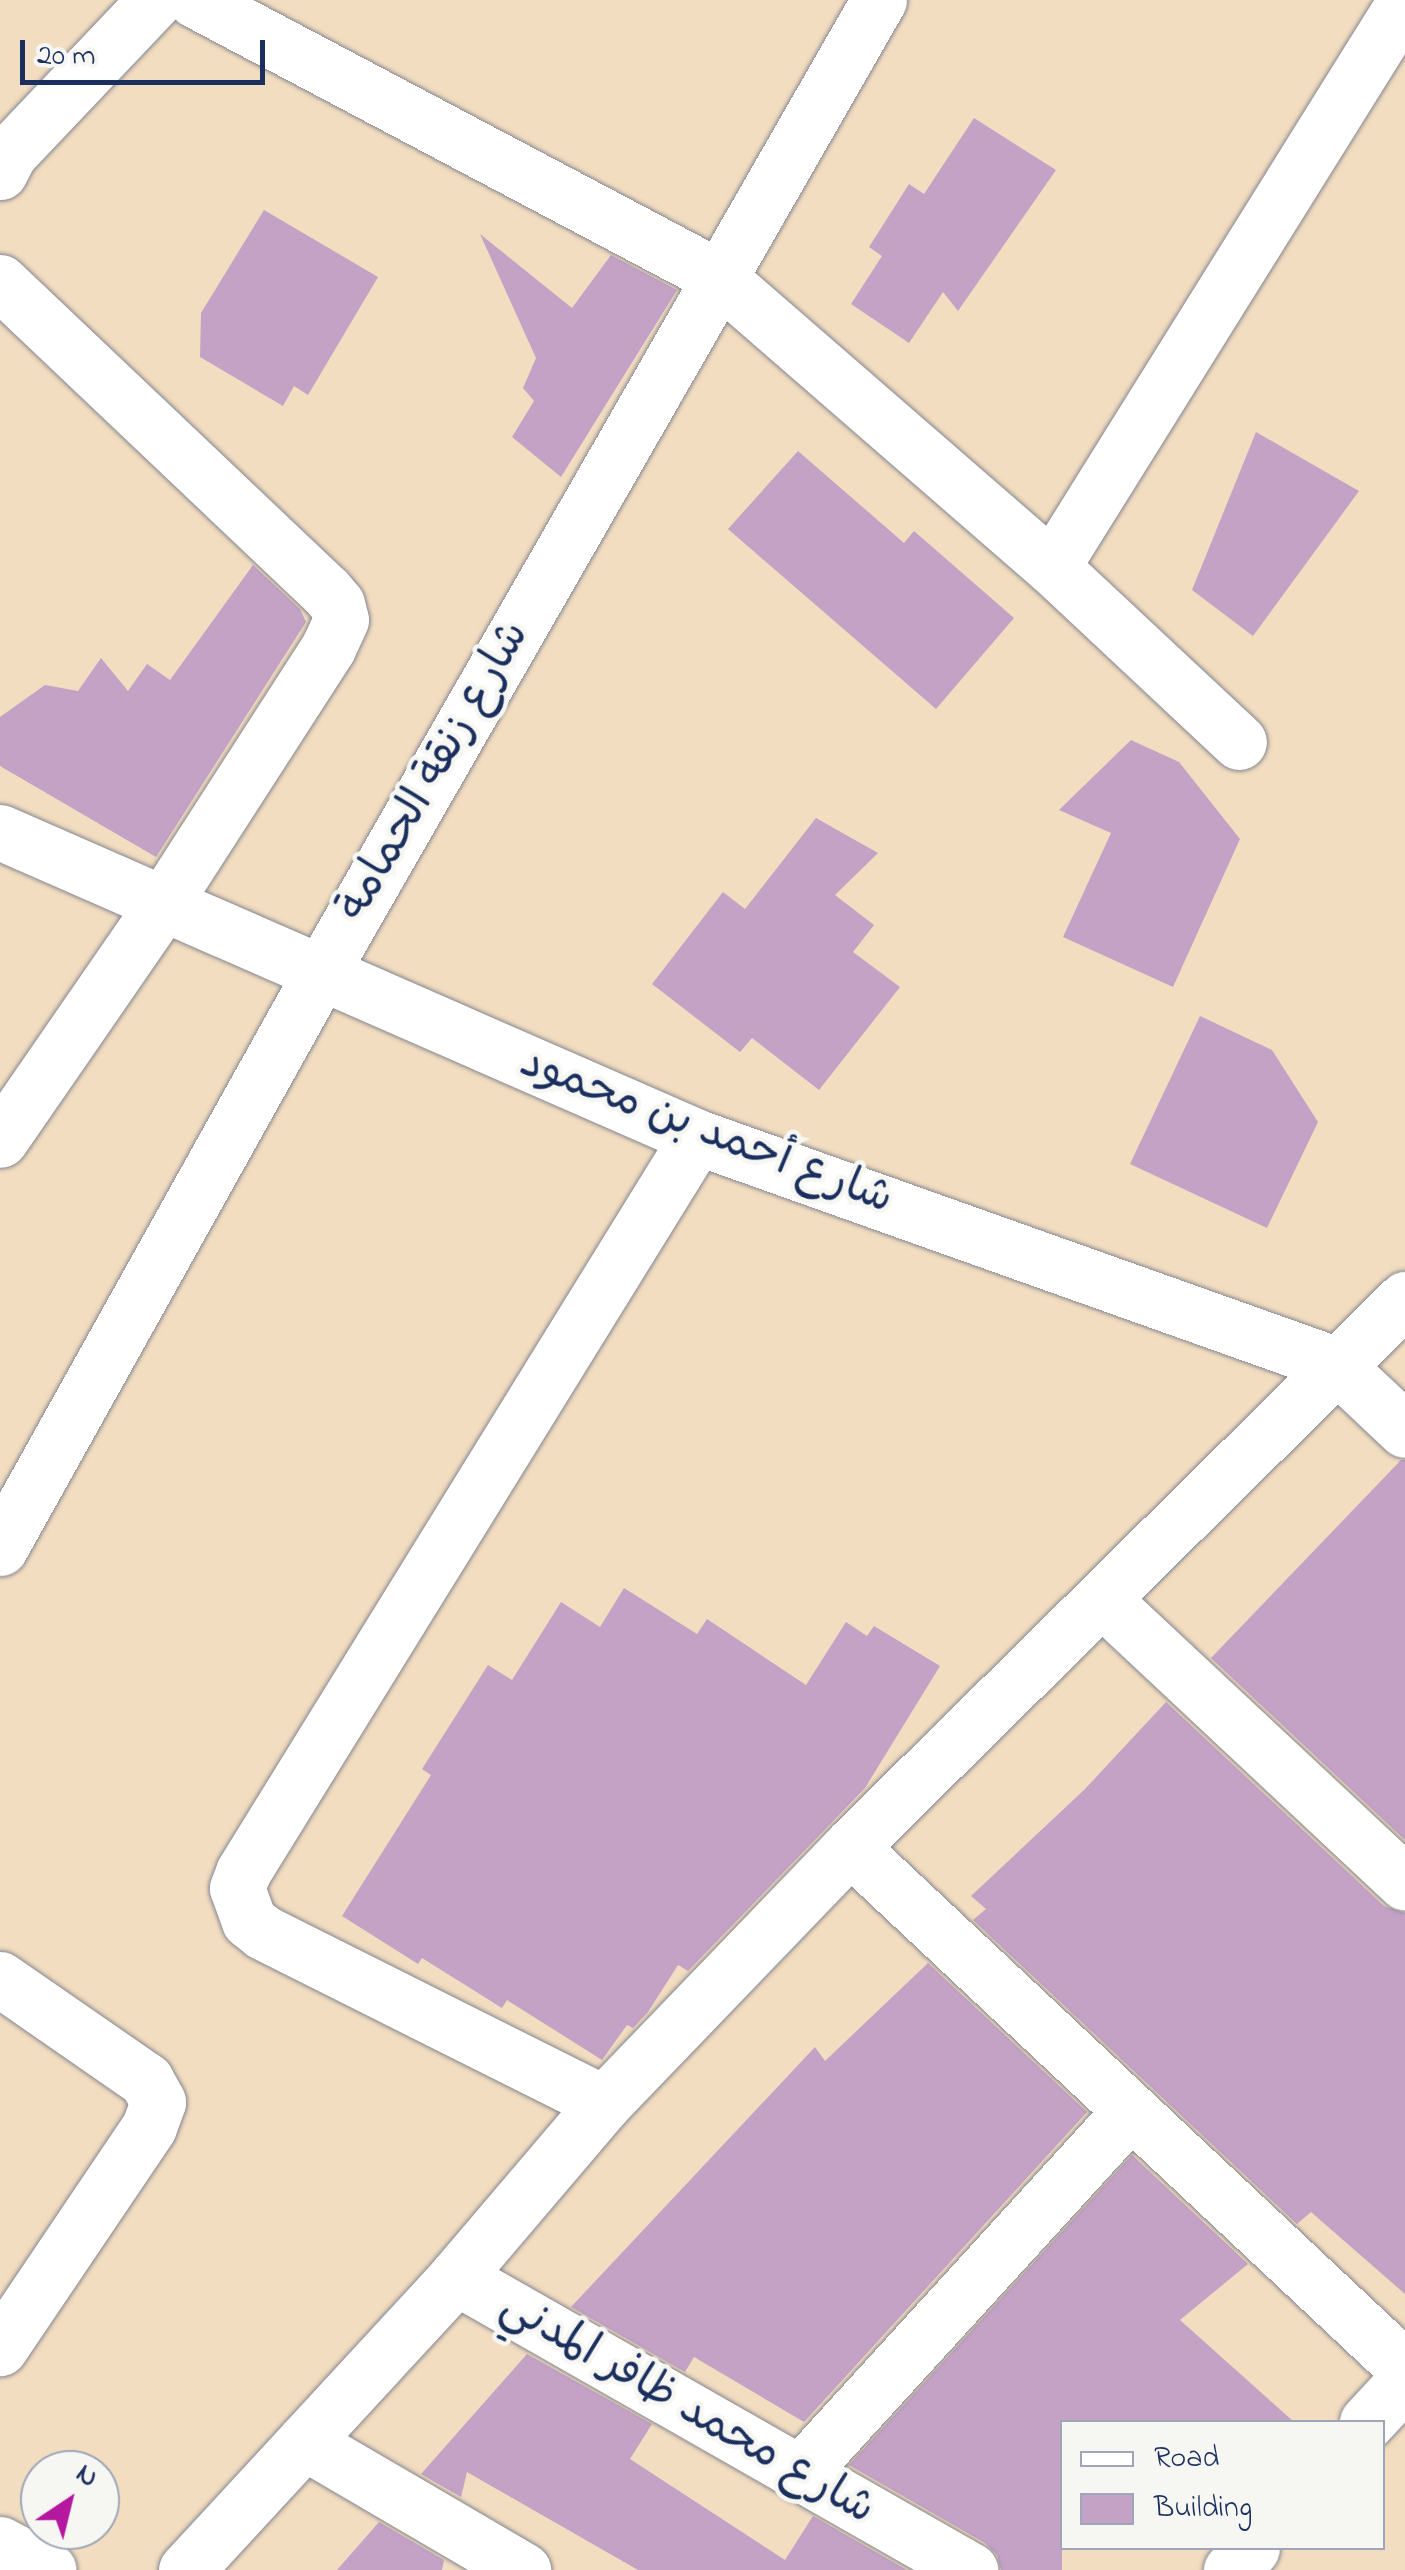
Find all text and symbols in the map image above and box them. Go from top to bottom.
scale bar [25,20,270,82]
text: 20 m [37,35,96,79]
street label: شارع زنقة الحمامة [327,612,543,932]
street label: شارع أحمد بن محمود [512,1036,900,1228]
street label: شارع محمد ظافر المدني [491,2280,883,2538]
legend [1060,2420,1385,2550]
text: Road [1154,2437,1219,2481]
north arrow [20,2450,120,2550]
text: N [67,2454,106,2499]
text: Building [1154,2487,1252,2531]

